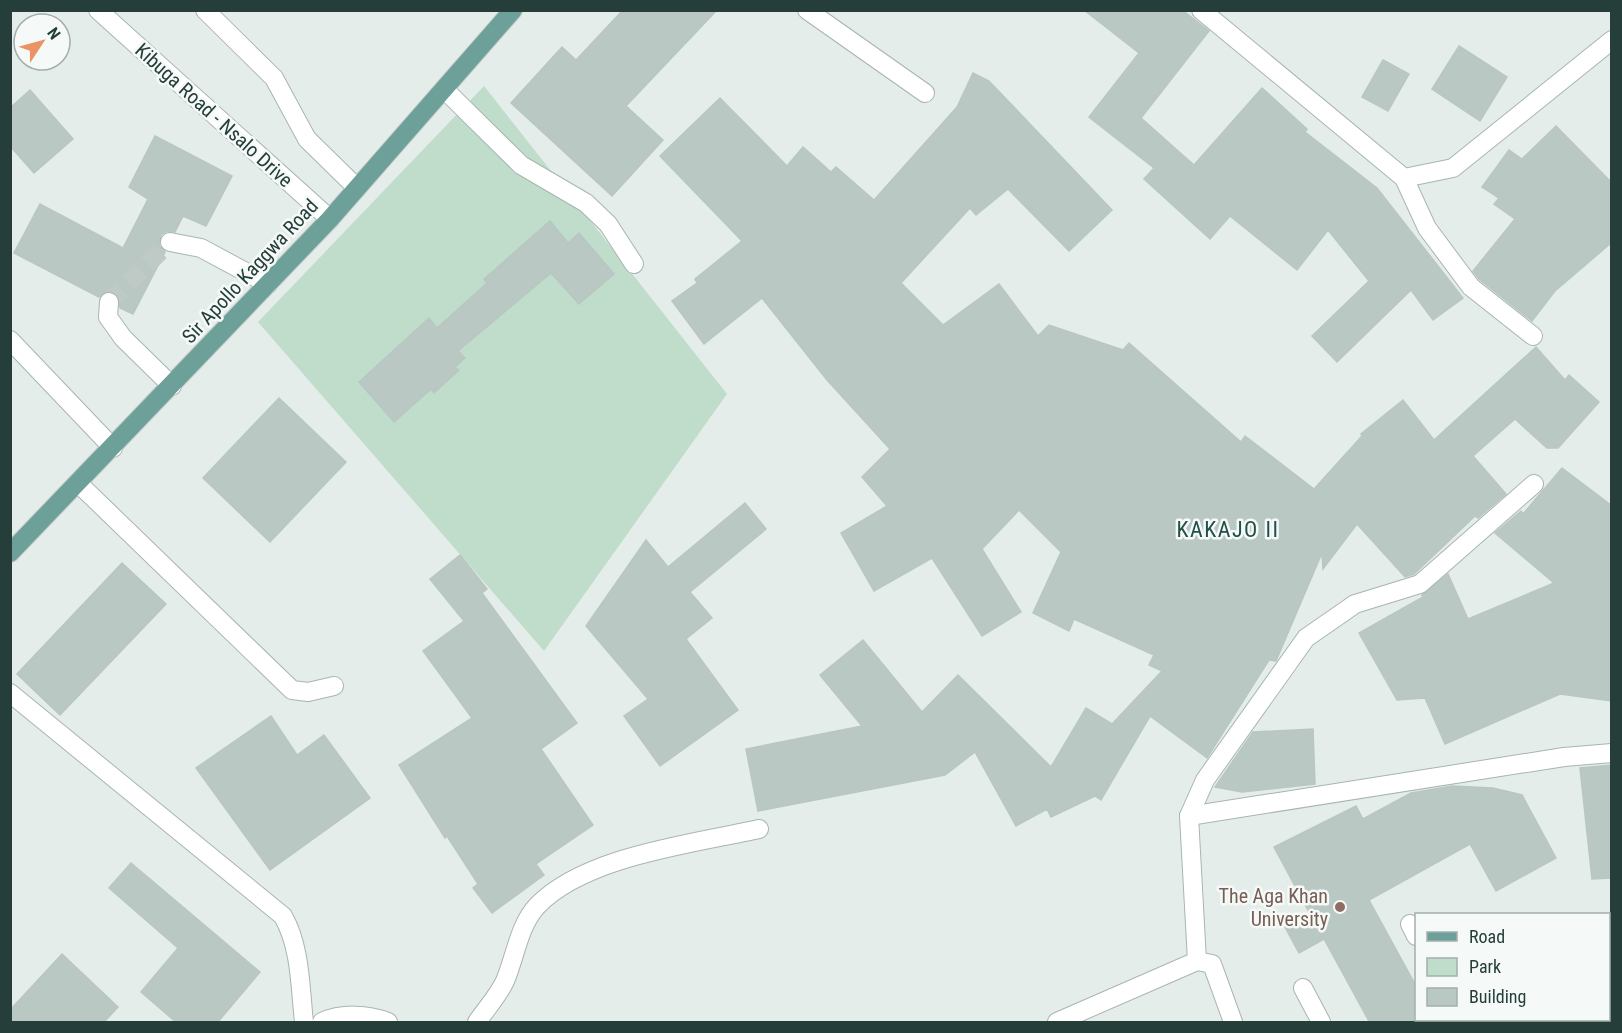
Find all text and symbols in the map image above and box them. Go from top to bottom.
north arrow [12,12,72,72]
text: N [43,24,64,43]
street label: Kibuga Road - Nsalo Drive [130,38,298,192]
street label: Sir Apollo Kaggwa Road [177,194,323,348]
district label: KAKAJO II [1177,517,1279,542]
place label: The Aga Khan University [1219,884,1328,931]
marker: The Aga Khan University [1333,900,1347,914]
legend [1415,913,1610,1021]
text: Road [1469,926,1505,947]
text: Park [1469,956,1501,977]
text: Building [1469,986,1526,1007]

